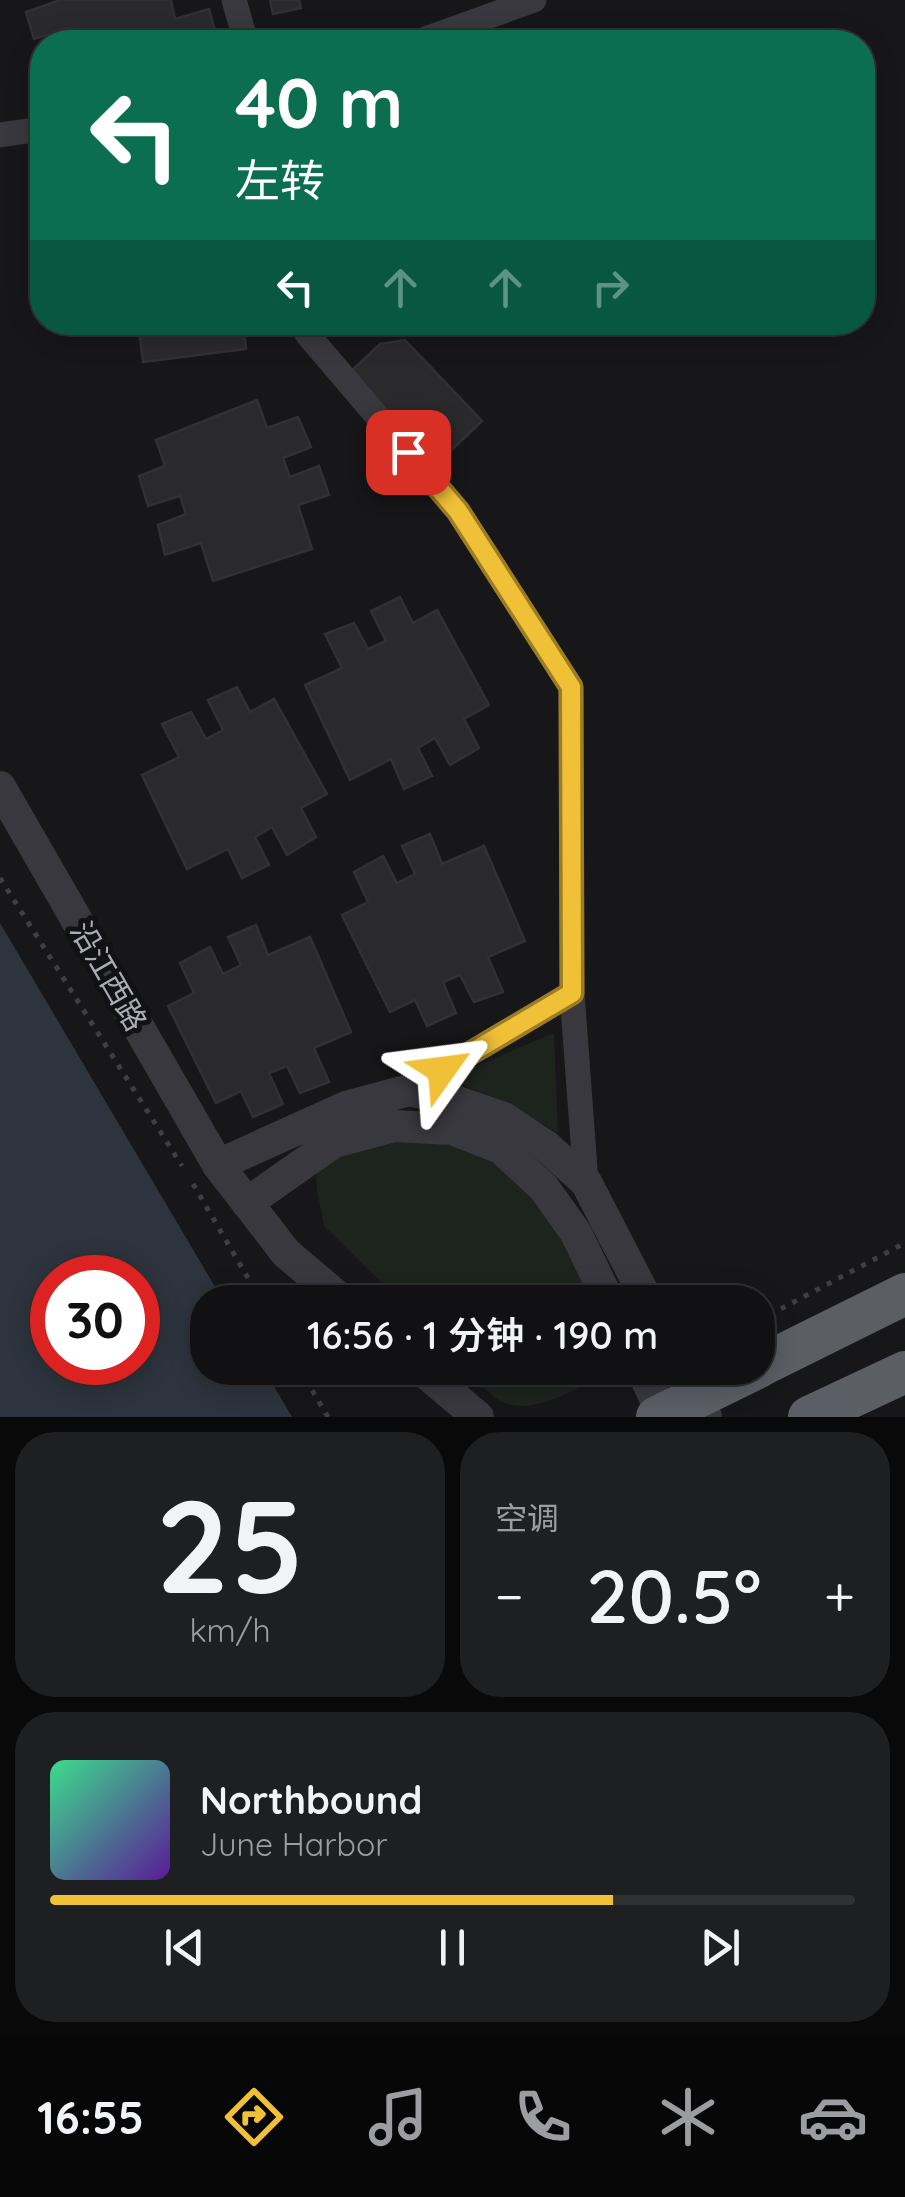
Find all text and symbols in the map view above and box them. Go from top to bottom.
text: 40 m [235,58,403,146]
icon: left [70,70,200,200]
text: 左转 [235,152,325,208]
icon: left [268,260,323,315]
icon: ahead [373,260,428,315]
icon: ahead [478,260,533,315]
icon: right [583,260,638,315]
pin [366,410,451,495]
icon: arrive [381,425,436,480]
street label: 沿江西路 [63,915,155,1037]
position arrow [390,1018,494,1122]
speed limit sign: 30 [30,1255,160,1385]
text: 16:56 · 1 分钟 · 190 m [307,1311,658,1359]
text: 25 [156,1463,304,1626]
text: 空调 [495,1498,559,1538]
text: 20.5° [586,1548,761,1642]
text: − [495,1561,524,1630]
text: + [824,1561,855,1630]
text: km/h [189,1610,271,1650]
text: Northbound [200,1776,422,1824]
text: June Harbor [200,1824,388,1864]
icon: previous [157,1920,212,1975]
icon: pause [425,1920,480,1975]
icon: next [693,1920,748,1975]
icon: directions [219,2082,289,2152]
icon: music [363,2082,433,2152]
icon: phone [508,2082,578,2152]
icon: climate [653,2082,723,2152]
icon: car [798,2082,868,2152]
text: 16:55 [37,2089,144,2145]

